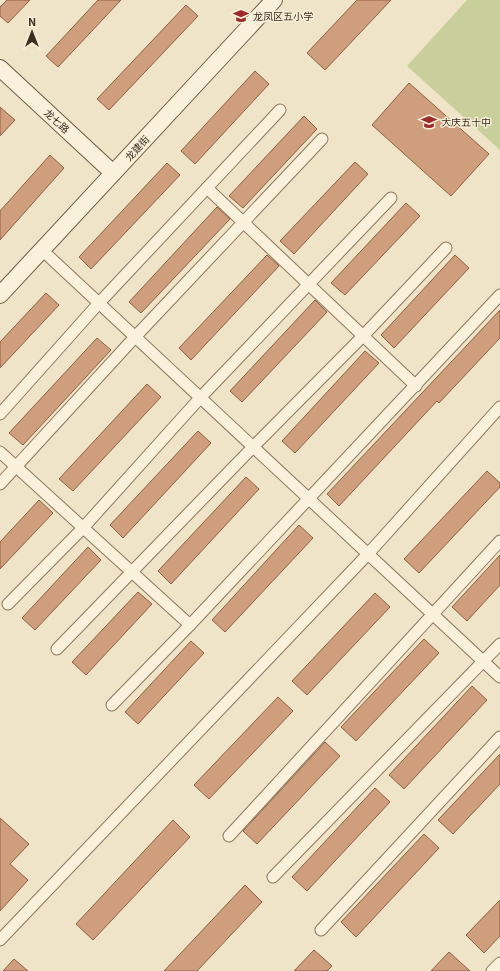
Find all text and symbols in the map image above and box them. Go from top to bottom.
school or university icon: 龙凤区五小学 [232,7,250,25]
place label: 龙凤区五小学 [253,8,313,23]
north arrow [12,12,52,52]
text: N [28,13,36,29]
street label: 龙七路 [41,105,73,136]
school or university icon: 大庆五十中 [420,113,438,131]
place label: 大庆五十中 [441,114,491,129]
street label: 龙建街 [121,132,152,164]

